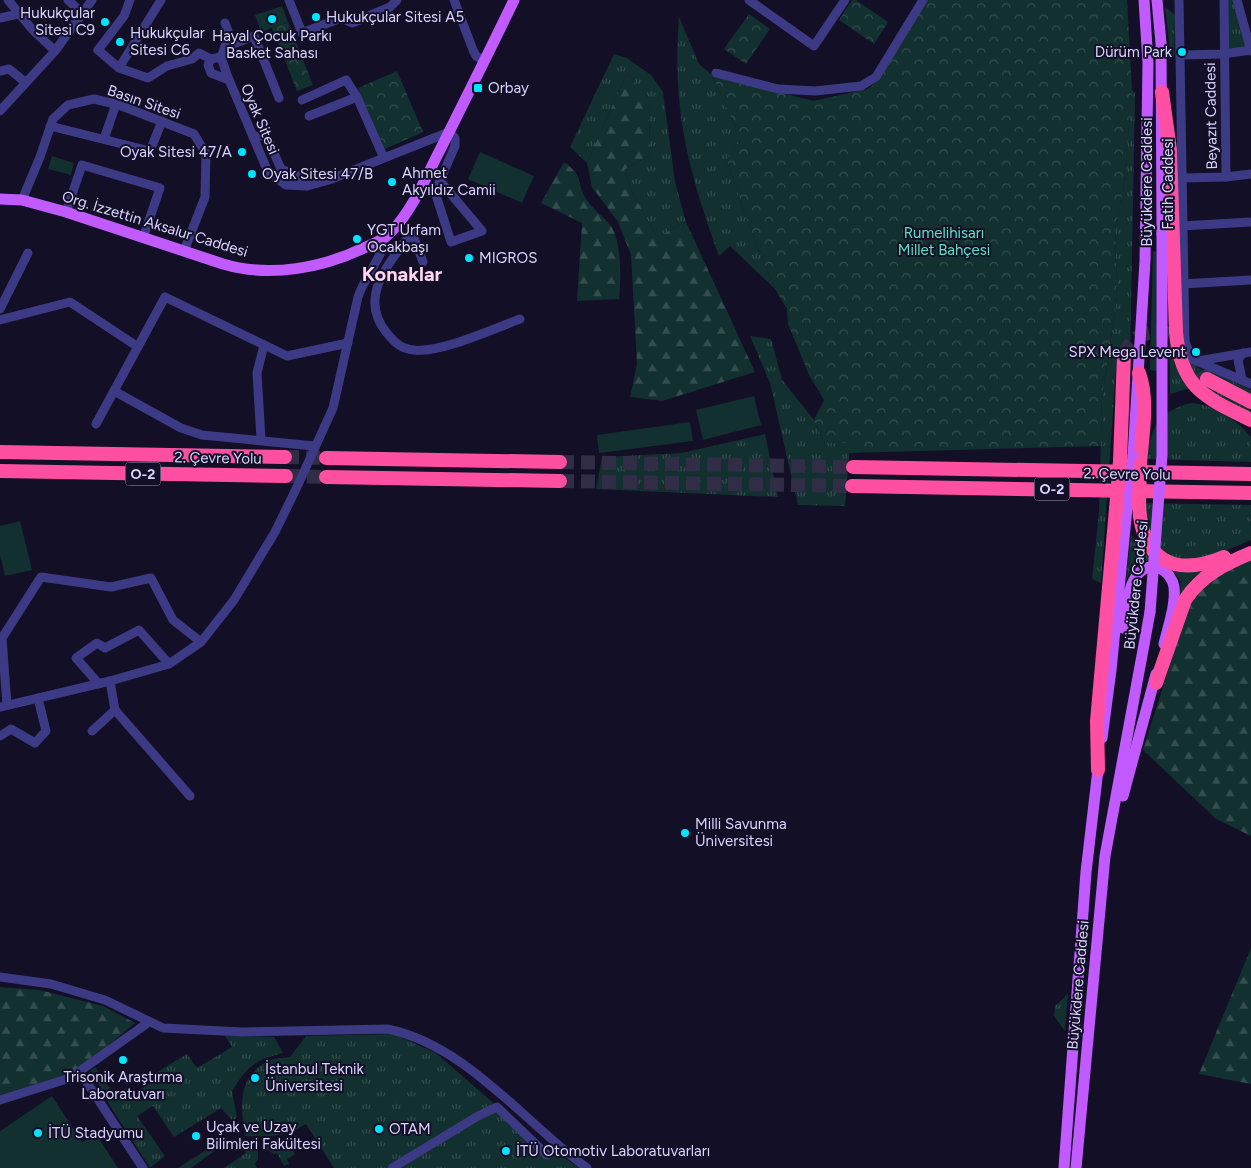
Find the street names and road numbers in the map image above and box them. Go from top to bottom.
street label: Beyazıt Caddesi [1201,62,1221,170]
street label: Basın Sitesi [105,81,183,123]
street label: Oyak Sitesi [237,81,283,157]
street label: Büyükdere Caddesi [1138,117,1156,247]
street label: Fatih Caddesi [1159,138,1177,230]
street label: Org. İzzettin Aksalur Caddesi [60,187,250,261]
street label: 2. Çevre Yolu [174,448,262,468]
road number: O-2 [126,462,160,486]
street label: 2. Çevre Yolu [1083,464,1171,484]
road number: O-2 [1034,478,1070,500]
street label: Büyükdere Caddesi [1120,520,1152,650]
street label: Büyükdere Caddesi [1063,920,1093,1050]

